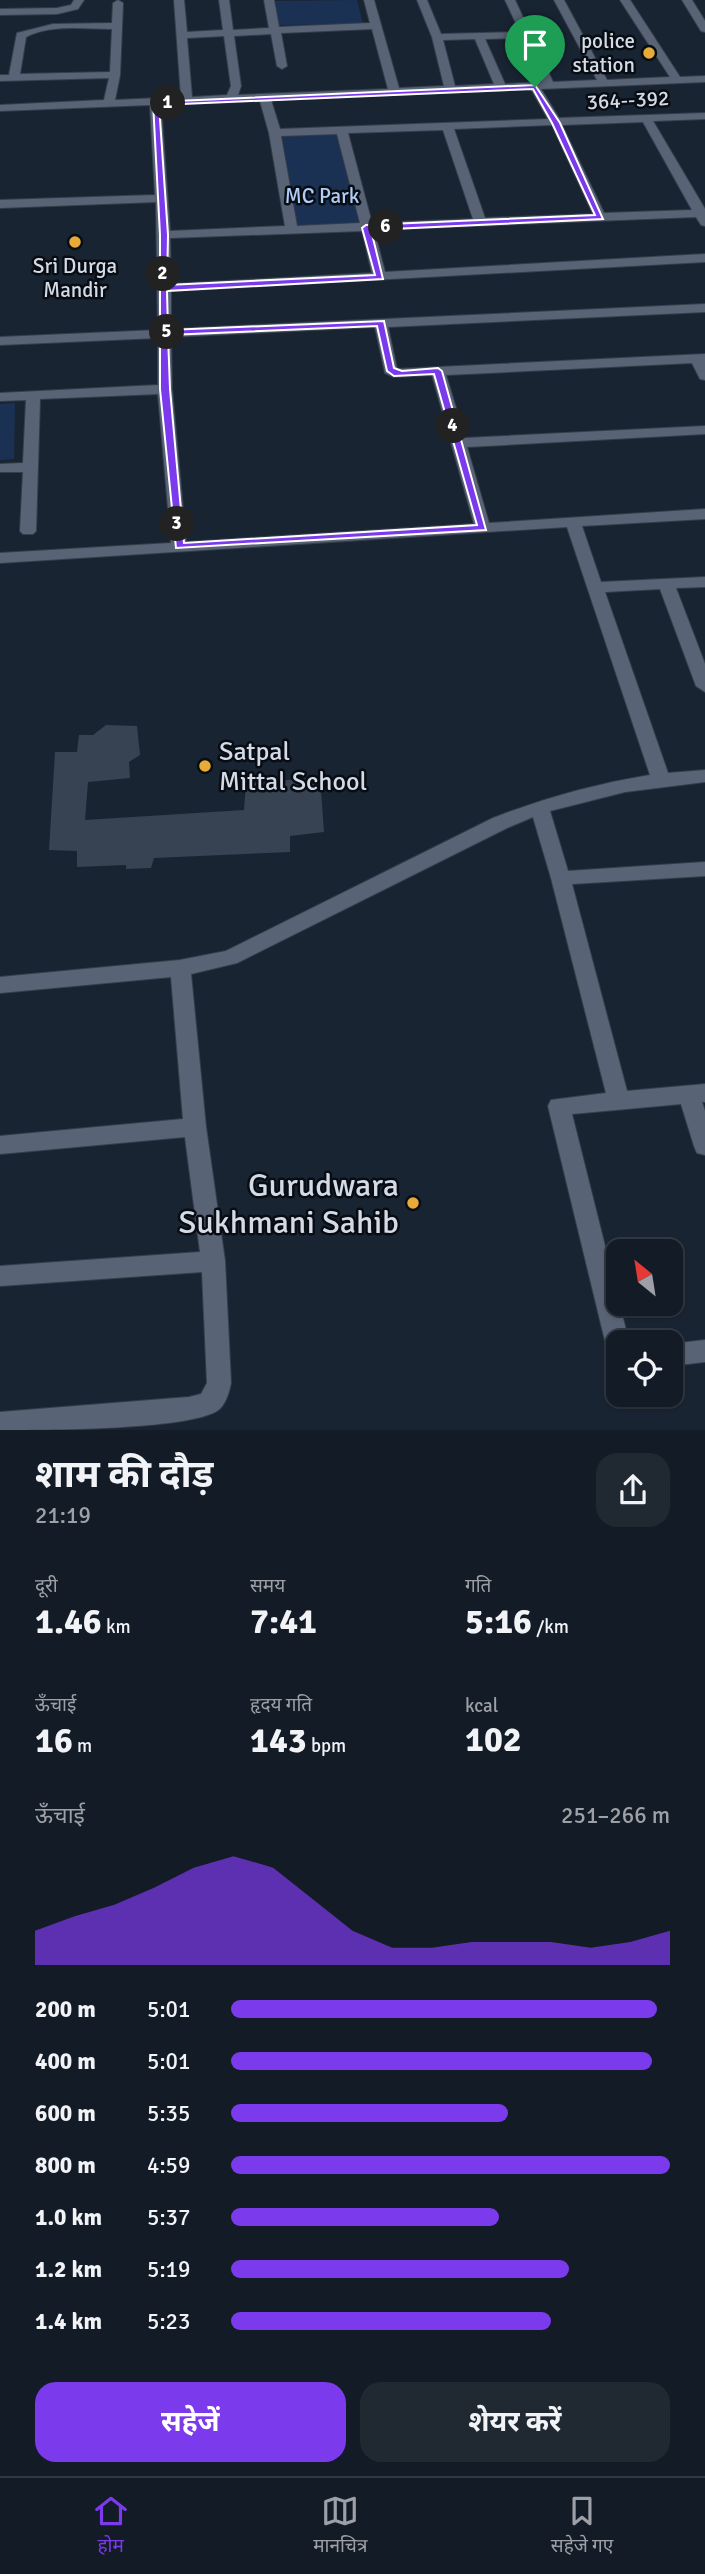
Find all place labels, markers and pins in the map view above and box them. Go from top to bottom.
pin [505,15,565,87]
place label: police station [572,28,635,78]
marker: police station [641,45,657,61]
pin: 1 [150,86,186,120]
pin: 6 [368,210,404,244]
marker: Sri Durga Mandir [67,234,83,250]
place label: Sri Durga Mandir [33,253,117,303]
pin: 2 [146,256,180,292]
pin: 5 [150,314,184,350]
pin: 4 [435,408,470,444]
pin: 3 [160,506,194,542]
place label: Satpal Mittal School [219,736,367,798]
marker: Satpal Mittal School [197,758,213,774]
place label: Gurudwara Sukhmani Sahib [178,1166,399,1242]
marker: Gurudwara Sukhmani Sahib [405,1195,421,1211]

